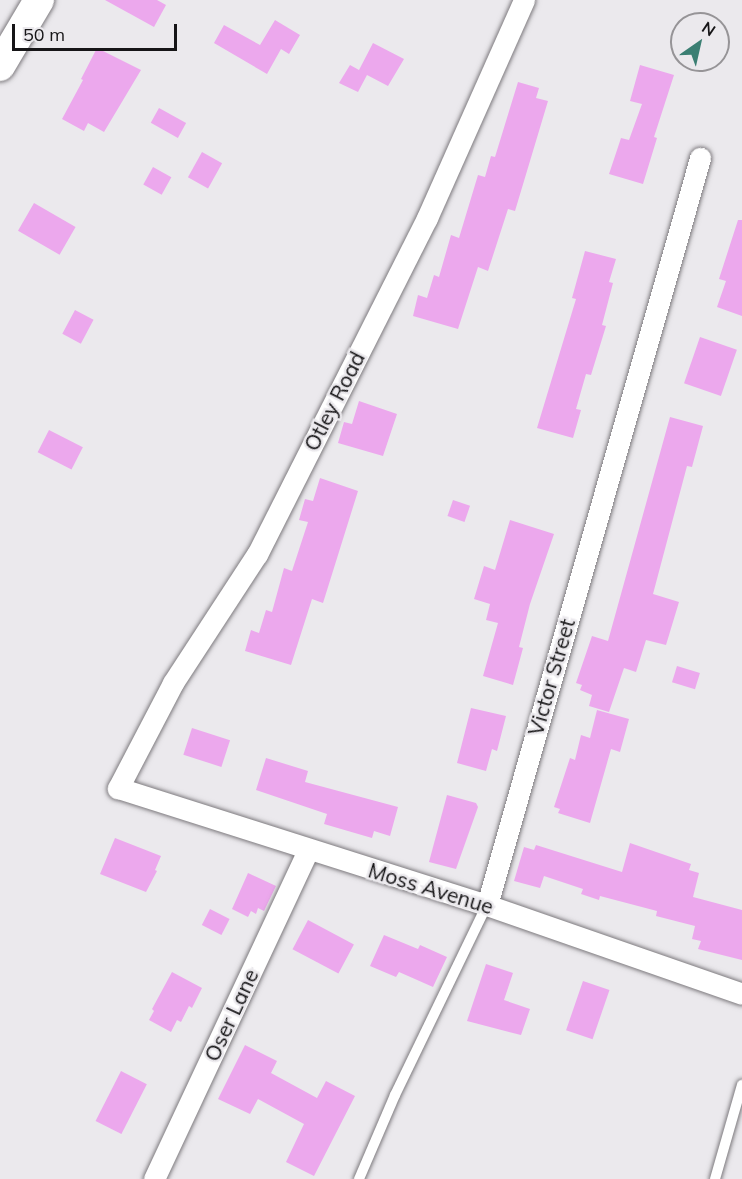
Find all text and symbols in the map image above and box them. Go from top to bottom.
scale bar [15,12,180,50]
north arrow [670,12,730,72]
text: N [698,17,720,40]
text: 50 m [23,23,65,46]
street label: Otley Road [298,347,370,455]
street label: Victor Street [522,616,580,738]
street label: Moss Avenue [365,857,497,919]
street label: Oser Lane [199,965,263,1065]

